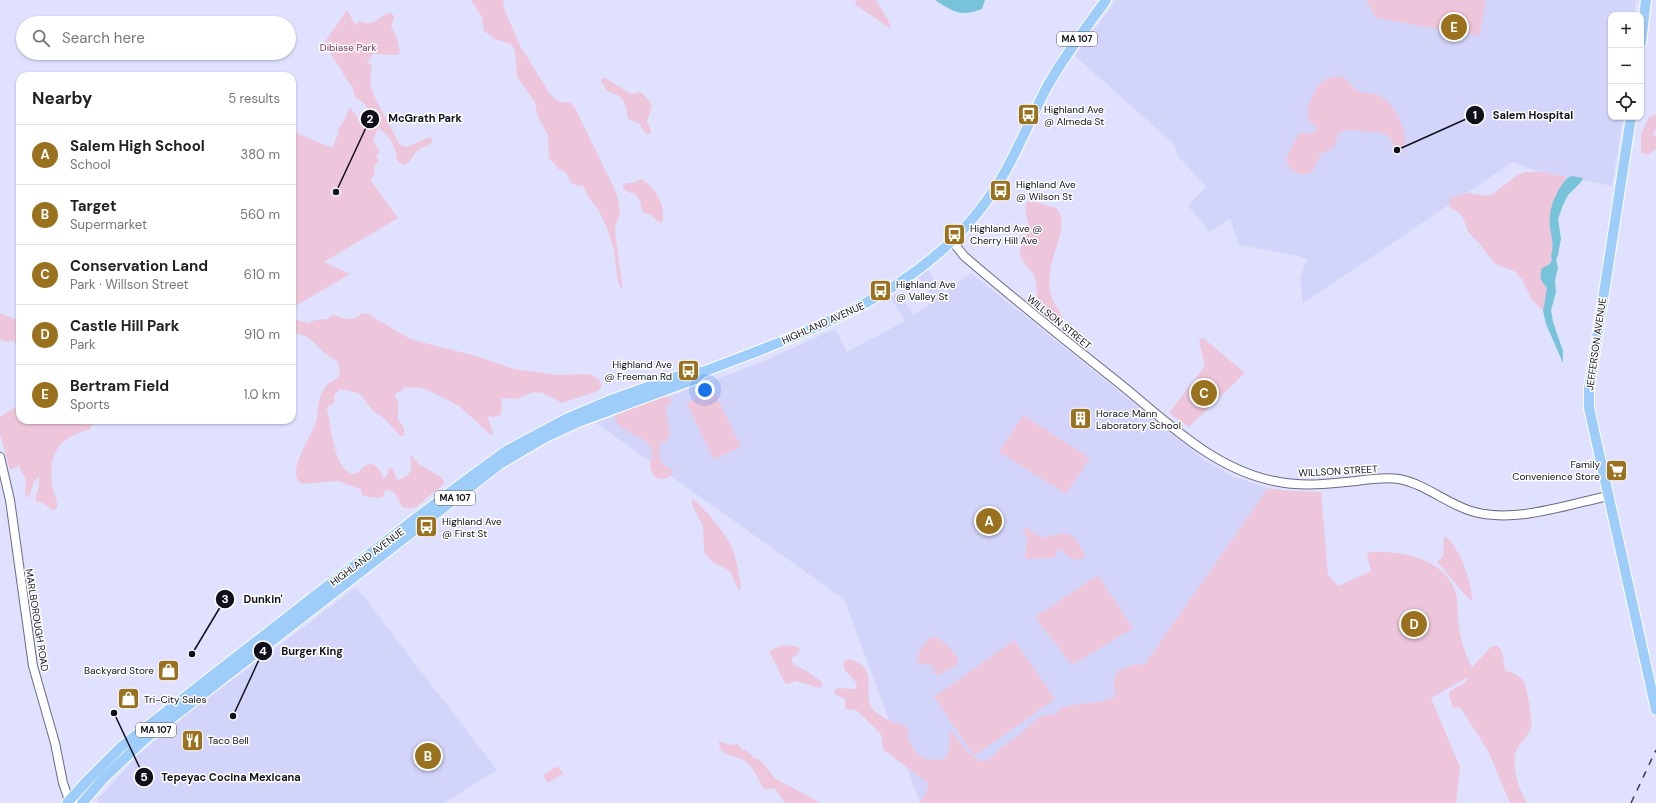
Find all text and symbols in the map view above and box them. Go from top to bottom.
pin: E [1441,12,1467,42]
map controls [1608,12,1644,120]
button: + [1608,12,1644,48]
search box [16,16,296,60]
icon: search [30,27,52,49]
text: Search here [62,28,145,48]
road number: MA 107 [1057,32,1097,46]
park label: Dibiase Park [320,41,376,54]
button: − [1608,48,1644,84]
button: locate [1608,84,1644,120]
text: Nearby [32,87,92,109]
text: 5 results [228,90,280,107]
bus stop icon: Highland Ave @ Almeda St [1016,102,1042,128]
place label: Highland Ave @ Almeda St [1044,103,1104,128]
callout: Salem Hospital [1465,103,1581,126]
callout: McGrath Park [360,107,470,130]
text: 1 [1473,107,1477,123]
text: Salem Hospital [1493,108,1573,122]
text: 2 [367,111,374,127]
text: McGrath Park [388,111,462,125]
text: Salem High School [70,136,205,156]
text: A [40,146,50,163]
text: 380 m [240,146,280,163]
text: School [70,156,111,173]
bus stop icon: Highland Ave @ Wilson St [987,177,1013,203]
place label: Highland Ave @ Wilson St [1016,178,1076,203]
text: Target [70,196,116,216]
text: B [41,206,49,223]
text: 560 m [240,206,280,223]
text: Supermarket [70,216,147,233]
bus stop icon: Highland Ave @ Cherry Hill Ave [941,221,967,247]
place label: Highland Ave @ Cherry Hill Ave [970,222,1042,247]
text: Conservation Land [70,256,208,276]
text: C [40,266,50,283]
text: 610 m [244,266,280,283]
text: Park · Willson Street [70,276,189,293]
bus stop icon: Highland Ave @ Valley St [868,277,894,303]
place label: Highland Ave @ Valley St [896,278,956,303]
street label: WILLSON STREET [1024,292,1094,352]
street label: JEFFERSON AVENUE [1583,297,1609,391]
street label: HIGHLAND AVENUE [780,299,867,347]
text: Castle Hill Park [70,316,179,336]
text: D [40,326,50,343]
text: 910 m [244,326,280,343]
text: Park [70,336,96,353]
bus stop icon: Highland Ave @ Freeman Rd [675,357,701,383]
place label: Highland Ave @ Freeman Rd [604,358,672,383]
text: Bertram Field [70,376,169,396]
pin: C [1191,378,1217,408]
your location [695,380,715,400]
text: E [41,386,49,403]
text: 1.0 km [243,386,280,403]
text: Sports [70,396,110,413]
building icon: Horace Mann Laboratory School [1067,406,1093,432]
place label: Horace Mann Laboratory School [1096,407,1181,432]
supermarket icon: Family Convenience Store [1603,457,1629,483]
place label: Family Convenience Store [1512,458,1600,483]
street label: WILLSON STREET [1298,462,1378,480]
road number: MA 107 [435,491,475,505]
pin: A [976,506,1002,536]
bus stop icon: Highland Ave @ First St [414,514,440,540]
place label: Highland Ave @ First St [442,515,502,540]
street label: HIGHLAND AVENUE [328,525,407,589]
street label: MARLBOROUGH ROAD [22,568,52,672]
callout: Dunkin' [215,588,290,611]
text: 3 [221,591,229,607]
text: Dunkin' [243,592,283,606]
pin: D [1401,609,1427,639]
callout: Burger King [253,640,351,663]
text: 4 [259,643,267,659]
text: Burger King [281,644,343,658]
shop icon: Backyard Store [156,657,182,683]
place label: Backyard Store [84,664,154,677]
shop icon: Tri-City Sales [116,686,142,712]
place label: Tri-City Sales [144,693,206,706]
road number: MA 107 [136,723,176,737]
restaurant icon: Taco Bell [179,727,205,753]
place label: Taco Bell [208,734,249,747]
pin: B [415,741,441,771]
callout: Tepeyac Cocina Mexicana [134,766,309,789]
text: 5 [140,769,148,785]
text: Tepeyac Cocina Mexicana [161,770,301,784]

